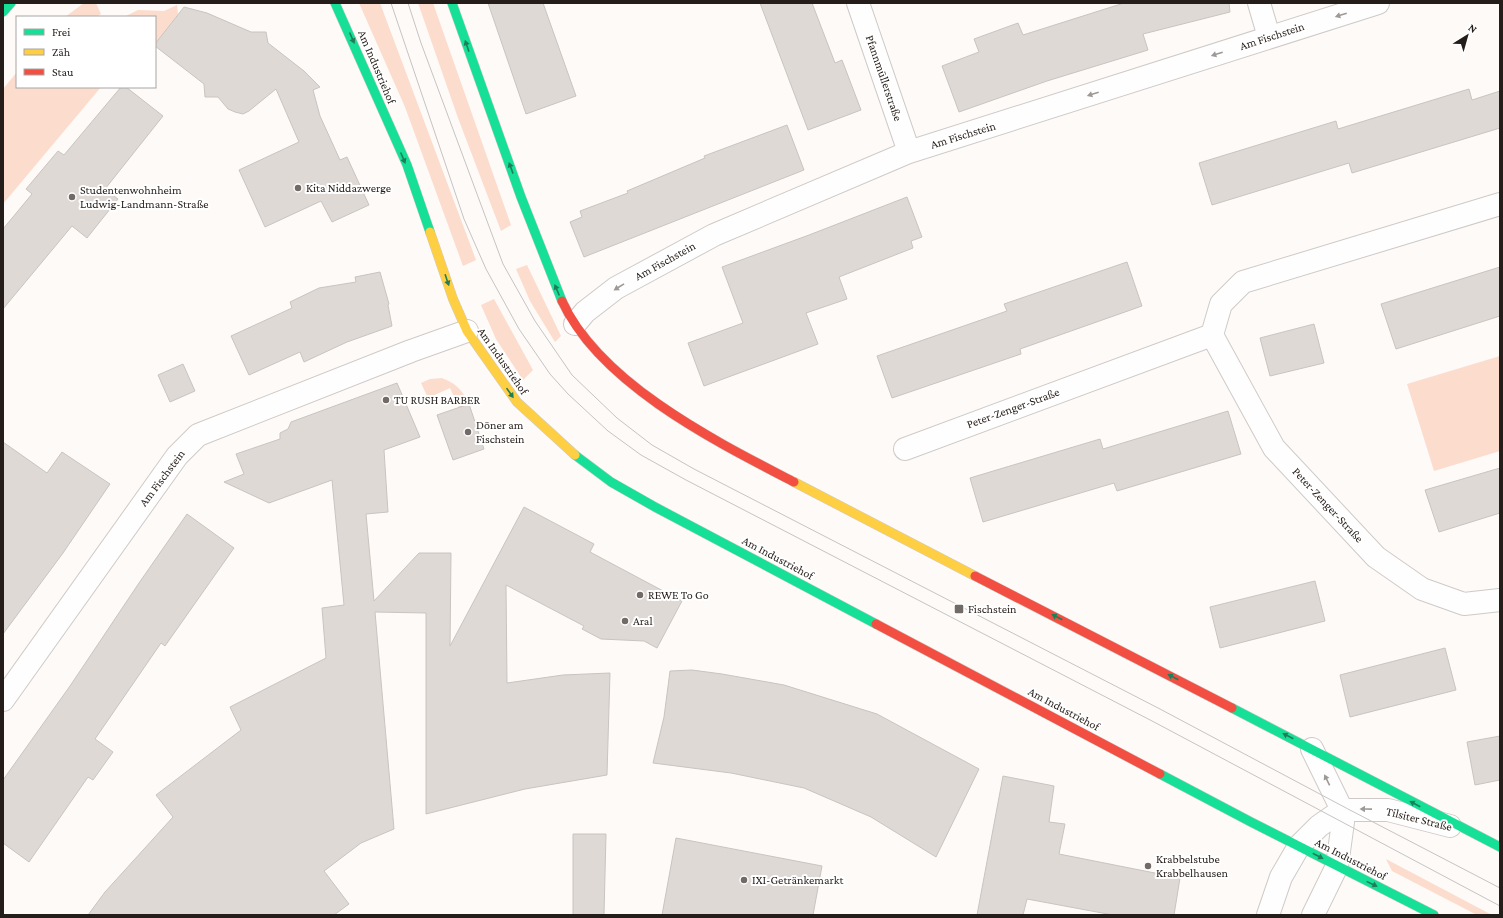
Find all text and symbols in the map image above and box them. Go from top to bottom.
one-way arrow [1334,12,1346,18]
legend [16,16,156,88]
north arrow [1447,16,1487,56]
street label: Am Fischstein [1238,19,1307,53]
text: N [1466,21,1480,35]
text: Frei [52,25,70,39]
street label: Am Industriehof [355,28,399,107]
one-way arrow [349,33,355,45]
street label: Pfannmüllerstraße [863,33,905,123]
one-way arrow [463,39,469,51]
text: Zäh [52,45,71,59]
one-way arrow [1210,51,1222,57]
text: Stau [52,65,74,79]
one-way arrow [1087,91,1099,97]
street label: Am Fischstein [929,118,998,152]
one-way arrow [401,152,407,164]
one-way arrow [508,162,514,174]
place label: Kita Niddazwerge [306,181,391,195]
place label: Studentenwohnheim Ludwig-Landmann-Straße [80,183,209,211]
marker: Kita Niddazwerge [293,183,303,193]
marker: Studentenwohnheim Ludwig-Landmann-Straße [67,192,77,202]
street label: Am Fischstein [632,238,698,283]
one-way arrow [444,275,450,287]
one-way arrow [554,284,560,295]
one-way arrow [613,284,625,291]
street label: Am Industriehof [475,325,532,398]
street label: Peter-Zenger-Straße [965,385,1061,431]
one-way arrow [506,388,514,398]
place label: TU RUSH BARBER [394,393,481,407]
marker: TU RUSH BARBER [381,395,391,405]
place label: Döner am Fischstein [476,418,525,446]
marker: Döner am Fischstein [463,427,473,437]
street label: Am Fischstein [136,446,188,509]
street label: Peter-Zenger-Straße [1290,465,1366,545]
street label: Am Industriehof [740,533,817,583]
place label: REWE To Go [648,588,709,602]
marker: REWE To Go [635,590,645,600]
place label: Fischstein [968,602,1017,616]
marker: Fischstein [953,603,965,615]
place label: Aral [633,614,653,628]
one-way arrow [1051,614,1063,620]
marker: Aral [620,616,630,626]
one-way arrow [1167,673,1178,680]
street label: Am Industriehof [1026,684,1103,734]
one-way arrow [1282,733,1294,740]
one-way arrow [1324,774,1330,785]
one-way arrow [1409,801,1421,807]
street label: Tilsiter Straße [1385,804,1453,834]
one-way arrow [1360,806,1372,813]
street label: Am Industriehof [1313,835,1391,884]
place label: Krabbelstube Krabbelhausen [1156,852,1229,880]
one-way arrow [1312,853,1324,859]
marker: Krabbelstube Krabbelhausen [1143,861,1153,871]
place label: IXI-Getränkemarkt [752,873,844,887]
marker: IXI-Getränkemarkt [739,875,749,885]
one-way arrow [1366,880,1377,887]

